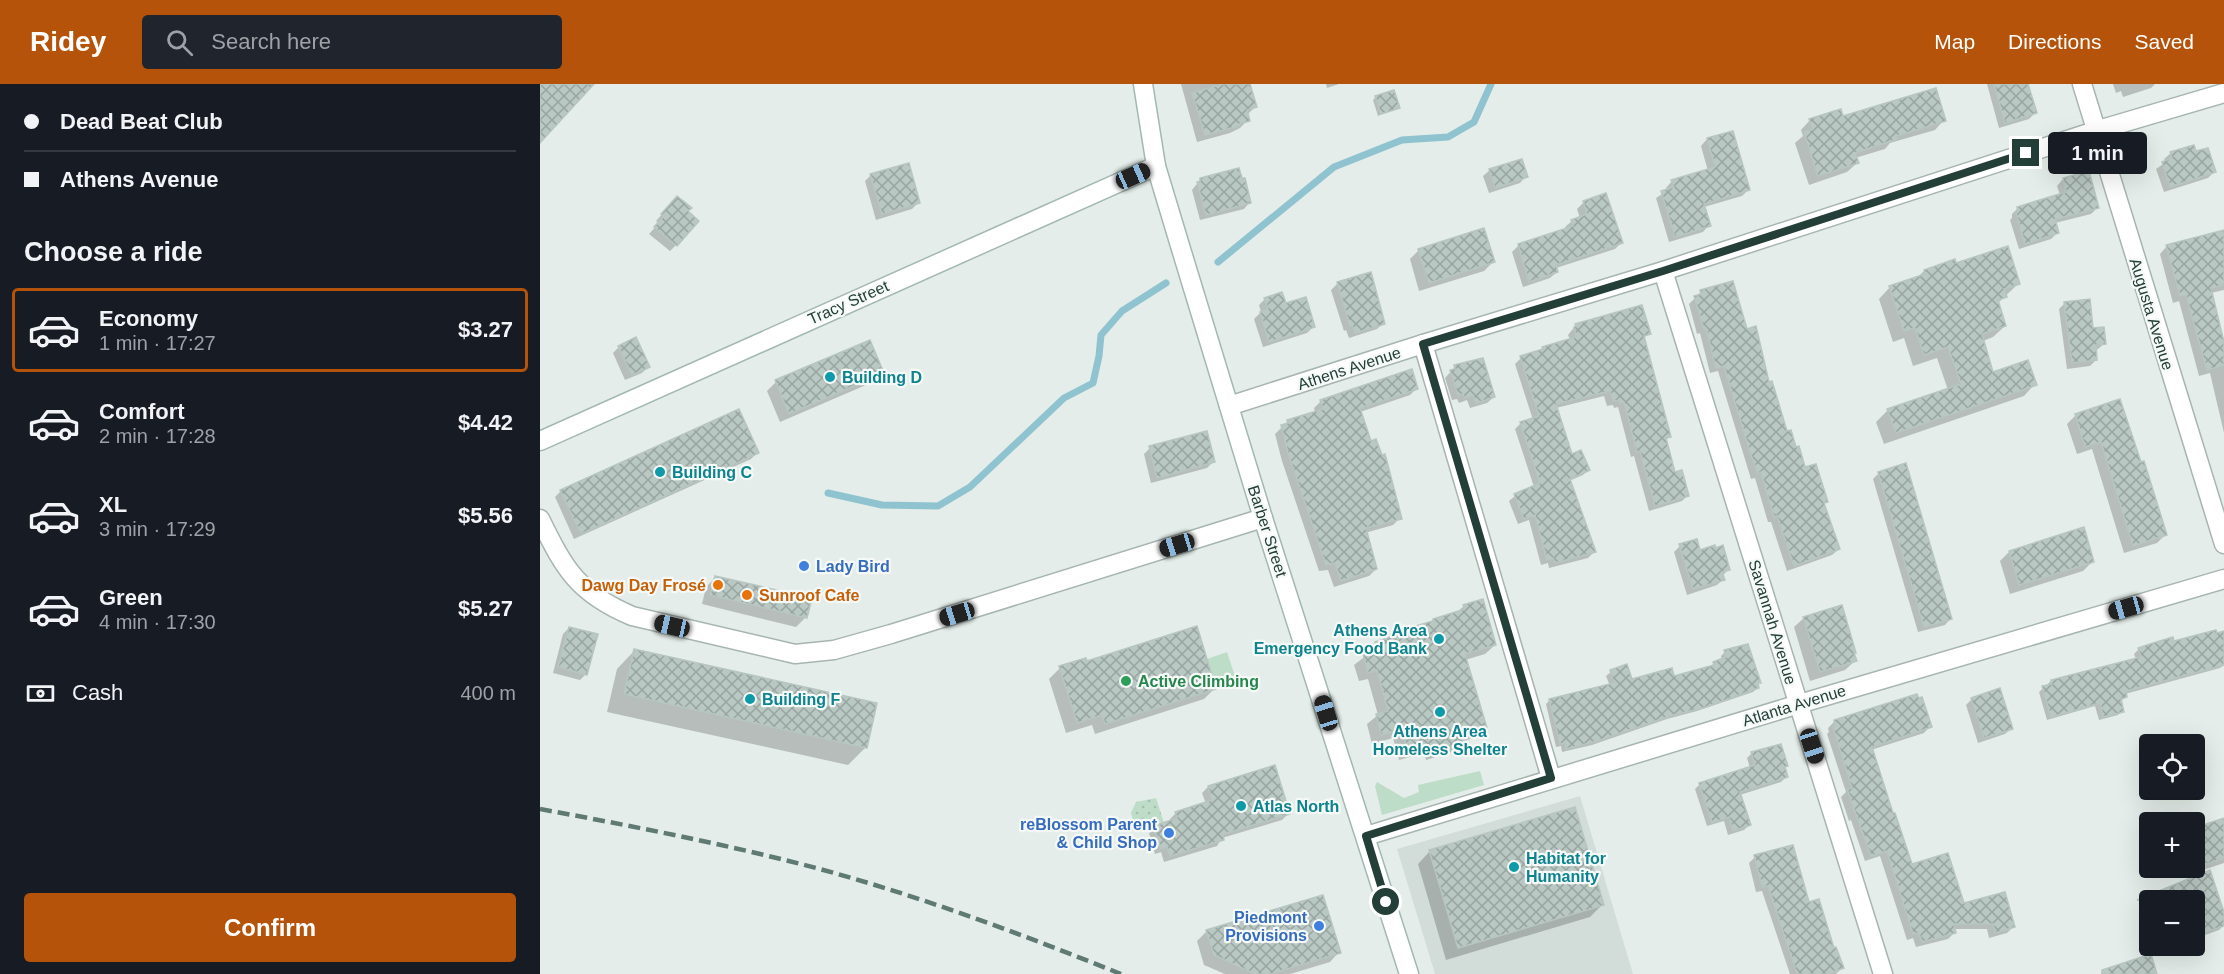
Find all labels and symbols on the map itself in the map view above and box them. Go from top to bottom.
callout: 1 min [2047,132,2146,174]
route end [2012,139,2039,166]
car [1113,160,1153,192]
street label: Augusta Avenue [2126,256,2177,372]
street label: Tracy Street [805,277,892,328]
street label: Athens Avenue [1295,344,1403,393]
place label: Building D [842,369,922,386]
marker: Building D [823,370,837,384]
place label: Building C [672,464,752,481]
marker: Building C [653,465,667,479]
street label: Barber Street [1245,483,1290,580]
car [1157,531,1197,559]
place label: Lady Bird [816,558,890,575]
street label: Savannah Avenue [1745,558,1800,687]
marker: Lady Bird [797,559,811,573]
place label: Dawg Day Frosé [582,577,706,594]
marker: Dawg Day Frosé [711,578,725,592]
place label: Sunroof Cafe [759,587,860,604]
marker: Sunroof Cafe [740,588,754,602]
car [2106,594,2146,622]
car [937,600,977,628]
car [652,613,692,639]
place label: Athens Area Emergency Food Bank [1254,622,1427,657]
marker: Athens Area Emergency Food Bank [1432,632,1446,646]
place label: Active Climbing [1138,673,1259,690]
marker: Active Climbing [1119,674,1133,688]
street label: Atlanta Avenue [1740,682,1848,729]
place label: Building F [762,691,840,708]
marker: Building F [743,692,757,706]
car [1312,693,1340,733]
marker: Athens Area Homeless Shelter [1433,705,1447,719]
place label: Athens Area Homeless Shelter [1373,723,1507,758]
car [1798,726,1826,766]
place label: Atlas North [1253,798,1339,815]
marker: Atlas North [1234,799,1248,813]
place label: reBlossom Parent & Child Shop [1020,816,1158,851]
marker: reBlossom Parent & Child Shop [1162,826,1176,840]
place label: Habitat for Humanity [1526,850,1606,885]
marker: Habitat for Humanity [1507,860,1521,874]
route start [1372,888,1399,915]
place label: Piedmont Provisions [1225,909,1308,944]
marker: Piedmont Provisions [1312,919,1326,933]

